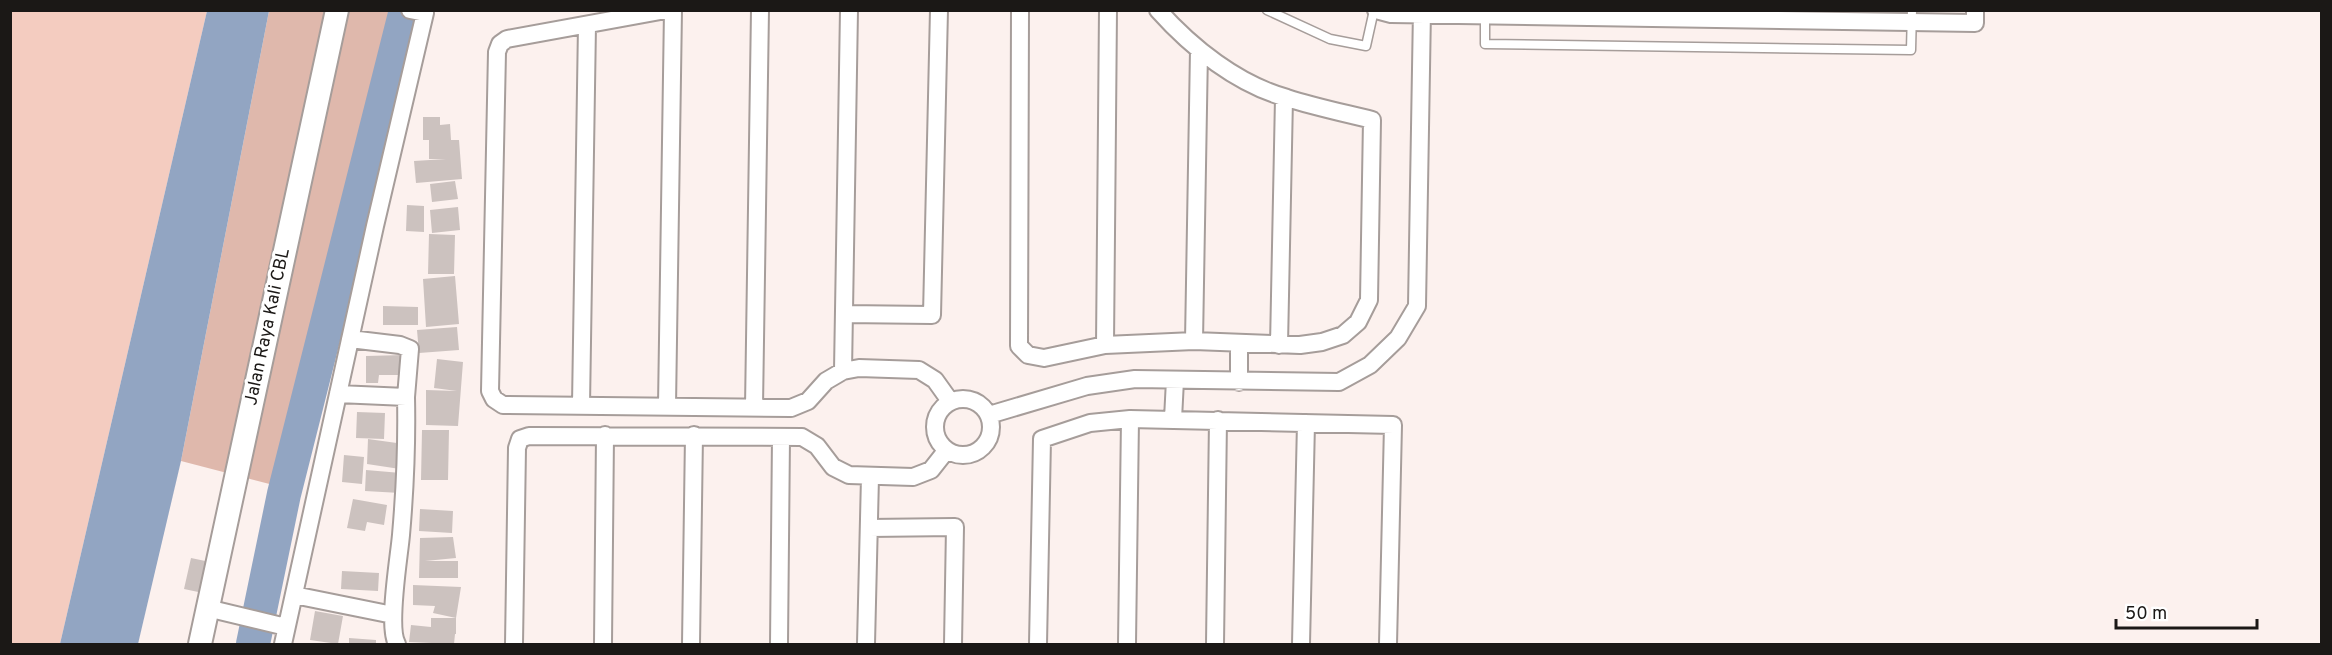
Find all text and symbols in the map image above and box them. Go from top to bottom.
street label: Jalan Raya Kali CBL [240,246,296,408]
scale bar [2116,592,2257,630]
text: 50 m [2125,603,2167,626]

